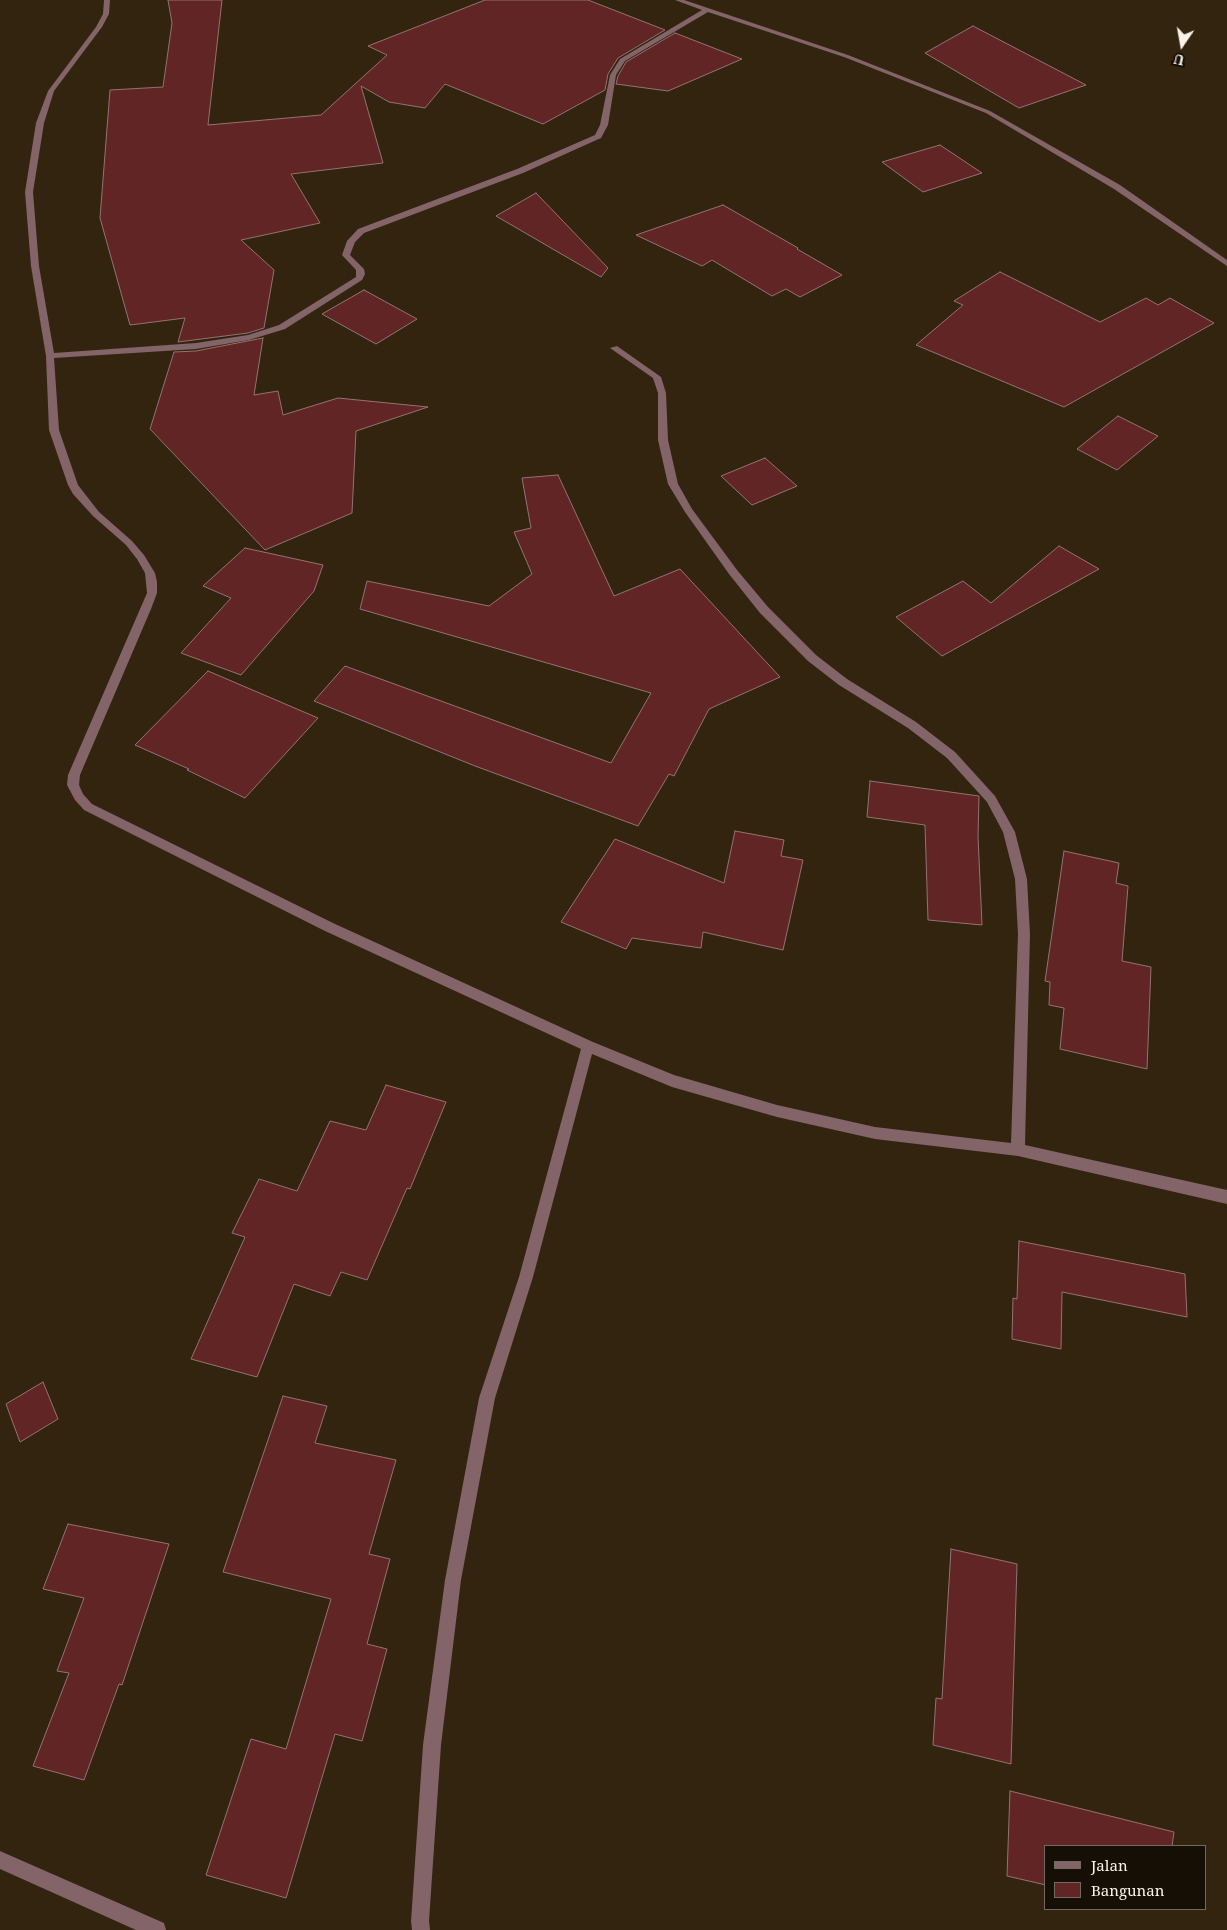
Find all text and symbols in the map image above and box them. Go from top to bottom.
north arrow [1157,20,1207,70]
text: U [1172,50,1186,71]
legend [1044,1845,1207,1910]
text: Jalan [1091,1855,1128,1875]
text: Bangunan [1091,1880,1164,1900]

